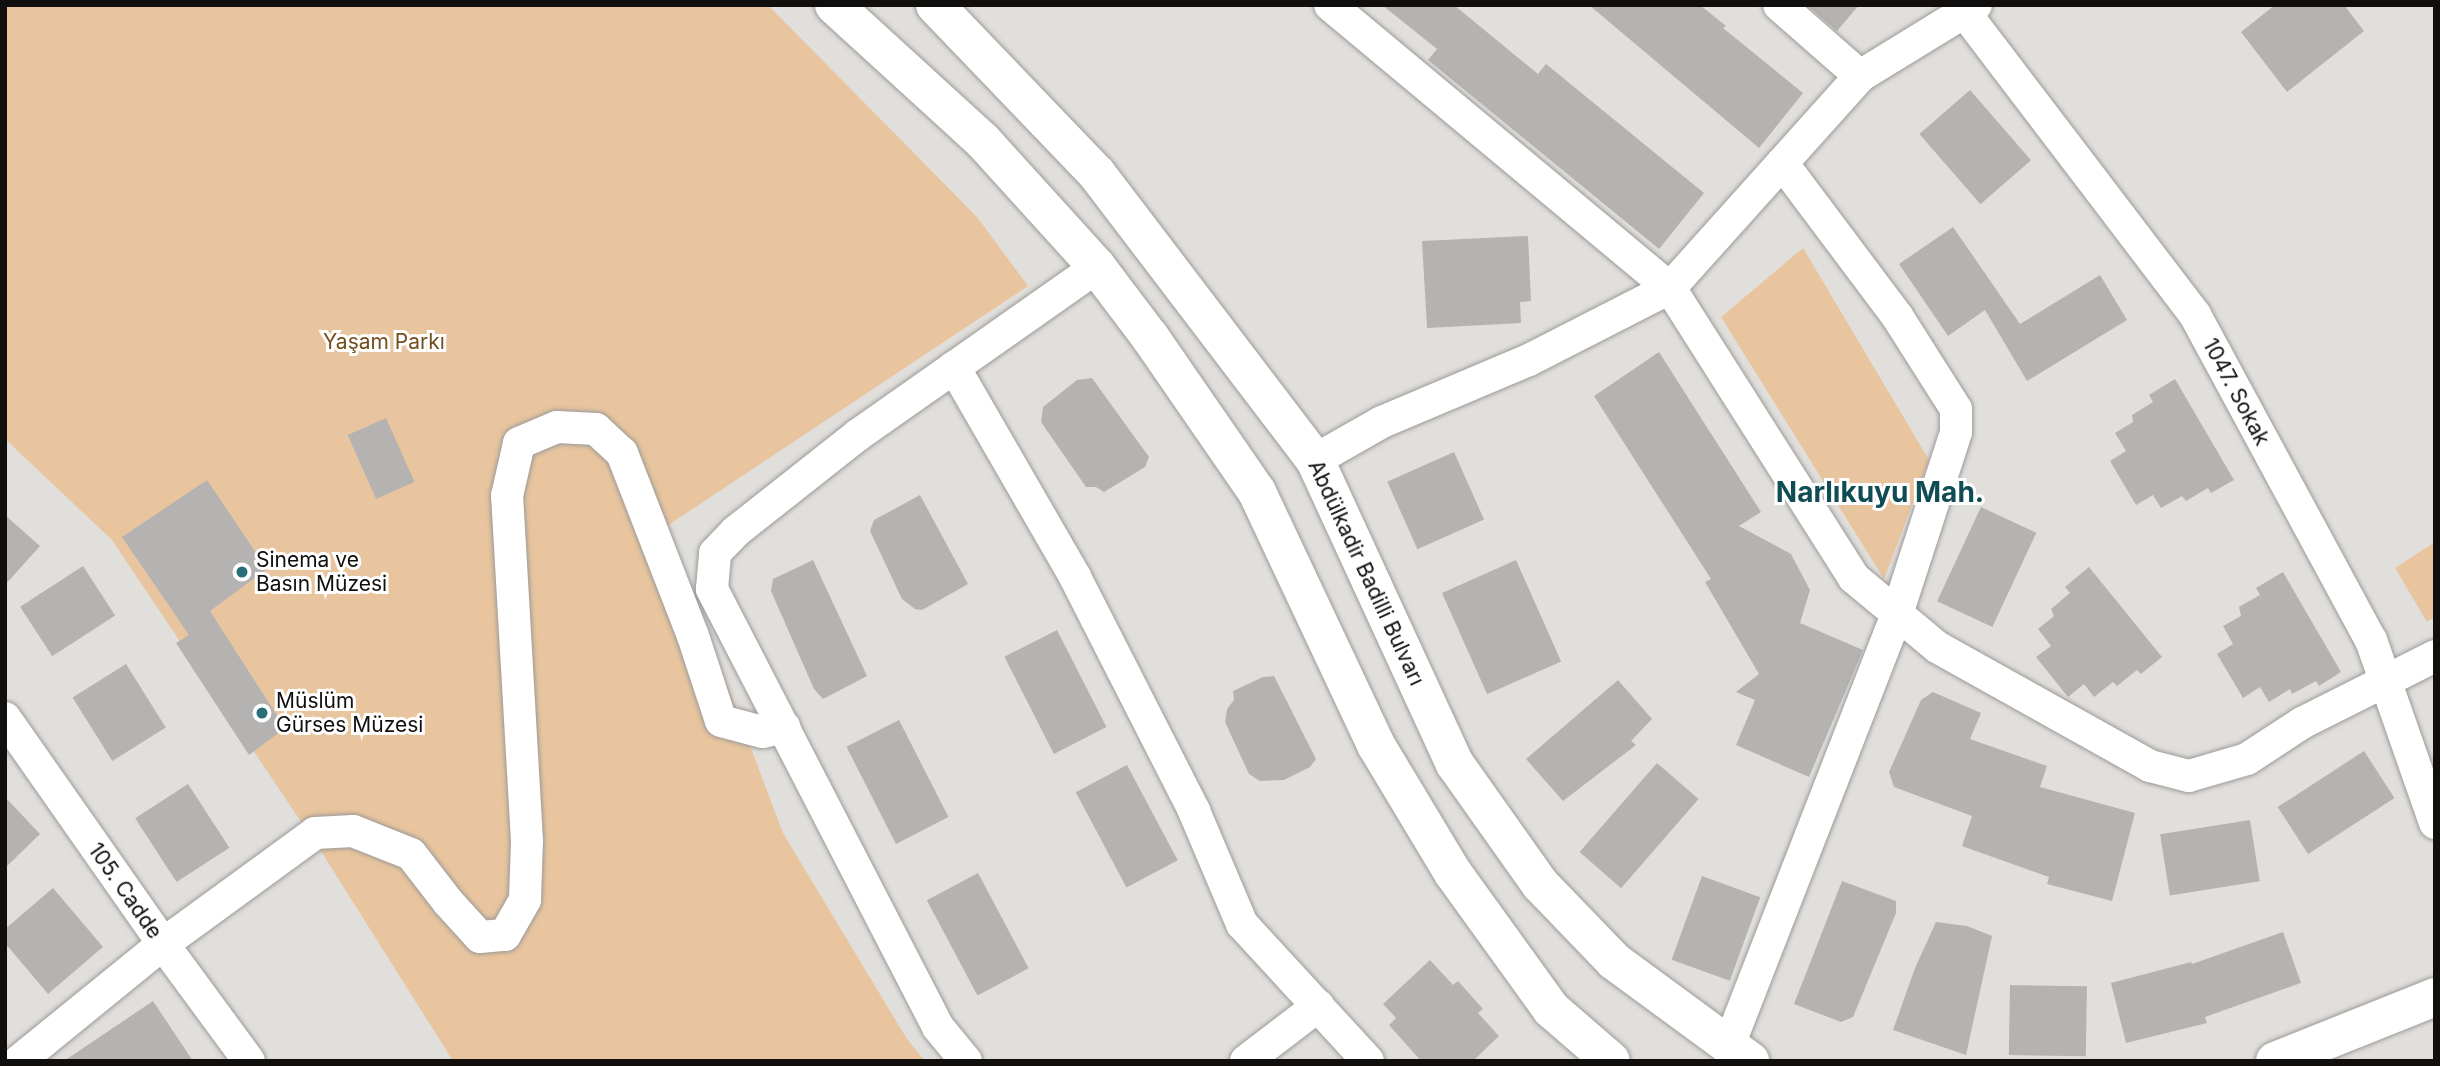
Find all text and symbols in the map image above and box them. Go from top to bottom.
park label: Yaşam Parkı [323,329,445,355]
street label: 1047. Sokak [2197,334,2275,450]
street label: Abdülkadir Badilli Bulvarı [1303,456,1429,690]
district label: Narlıkuyu Mah. [1776,475,1984,509]
place label: Sinema ve Basın Müzesi [256,547,387,597]
marker: Sinema ve Basın Müzesi [234,564,250,580]
place label: Müslüm Gürses Müzesi [276,688,423,738]
marker: Müslüm Gürses Müzesi [254,705,270,721]
street label: 105. Cadde [83,838,167,944]

